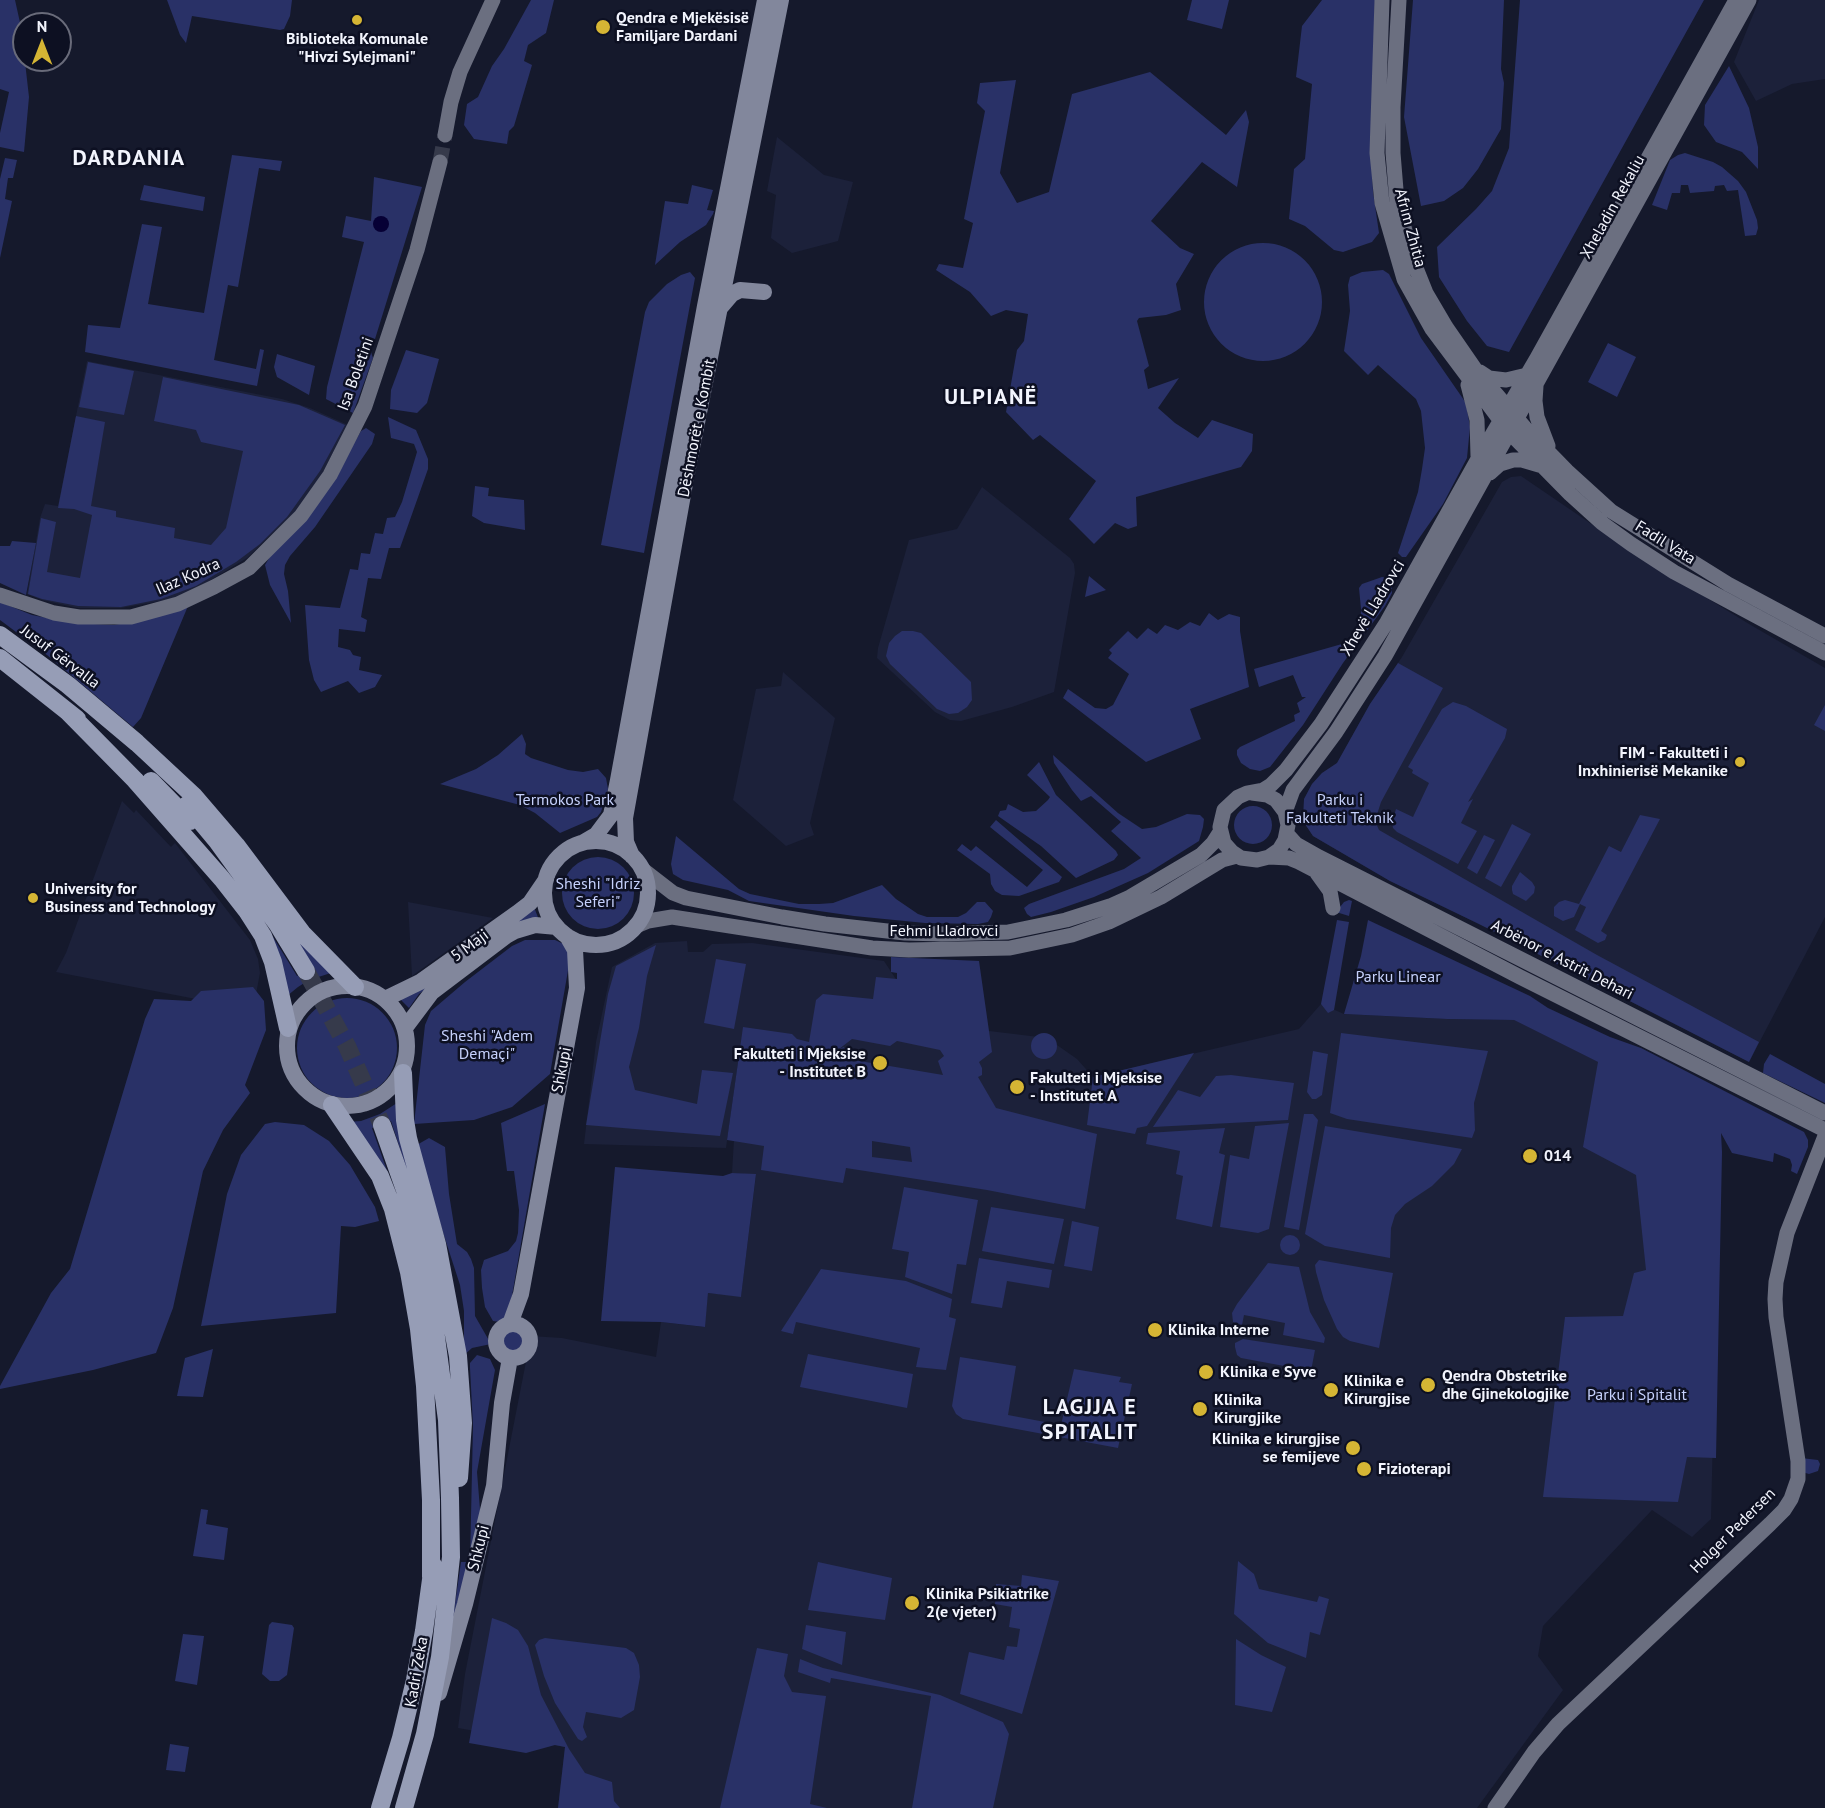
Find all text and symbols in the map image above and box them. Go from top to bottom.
place label: Qendra e Mjekësisë Familjare Dardani [616,8,749,46]
north arrow [12,12,72,72]
marker: Biblioteka Komunale "Hivzi Sylejmani" [350,13,364,27]
text: N [37,16,47,36]
marker: Qendra e Mjekësisë Familjare Dardani [594,18,612,36]
place label: Biblioteka Komunale "Hivzi Sylejmani" [286,29,428,67]
district label: DARDANIA [72,146,186,172]
street label: Xheladin Rekaliu [1577,152,1649,262]
street label: Afrim Zhitia [1390,186,1430,270]
street label: Isa Boletini [334,335,378,413]
street label: Dëshmorët e Kombit [674,357,720,499]
district label: ULPIANË [944,385,1038,411]
street label: Fadil Vata [1631,517,1699,569]
street label: Ilaz Kodra [153,554,223,600]
street label: Xhevë Lladrovci [1337,556,1409,660]
street label: Jusuf Gërvalla [17,621,103,693]
place label: FIM - Fakulteti i Inxhinierisë Mekanike [1578,743,1728,781]
marker: FIM - Fakulteti i Inxhinierisë Mekanike [1733,755,1747,769]
park label: Termokos Park [516,790,614,810]
park label: Parku i Fakulteti Teknik [1286,790,1394,828]
park label: Sheshi "Idriz Seferi" [556,874,640,912]
place label: University for Business and Technology [45,879,215,917]
marker: University for Business and Technology [26,891,40,905]
street label: Arbënor e Astrit Dehari [1488,916,1636,1004]
street label: Fehmi Lladrovci [889,921,999,941]
street label: 5 Maji [447,926,493,966]
park label: Parku Linear [1355,967,1441,987]
park label: Sheshi "Adem Demaçi" [441,1026,533,1064]
place label: Fakulteti i Mjeksise - Institutet B [734,1044,866,1082]
street label: Shkupi [548,1045,576,1095]
marker: Fakulteti i Mjeksise - Institutet B [871,1054,889,1072]
place label: Fakulteti i Mjeksise - Institutet A [1030,1068,1162,1106]
marker: Fakulteti i Mjeksise - Institutet A [1008,1078,1026,1096]
place label: 014 [1544,1146,1571,1166]
marker: 014 [1521,1147,1539,1165]
place label: Klinika Interne [1168,1320,1269,1340]
marker: Klinika Interne [1146,1321,1164,1339]
place label: Klinika e Syve [1220,1362,1316,1382]
marker: Klinika e Syve [1197,1363,1215,1381]
place label: Qendra Obstetrike dhe Gjinekologjike [1442,1366,1569,1404]
place label: Klinika e Kirurgjise [1344,1371,1410,1409]
marker: Qendra Obstetrike dhe Gjinekologjike [1419,1376,1437,1394]
marker: Klinika e Kirurgjise [1322,1381,1340,1399]
park label: Parku i Spitalit [1587,1385,1687,1405]
place label: Klinika Kirurgjike [1214,1390,1281,1428]
district label: LAGJJA E SPITALIT [1042,1395,1138,1446]
marker: Klinika Kirurgjike [1191,1400,1209,1418]
place label: Klinika e kirurgjise se femijeve [1212,1429,1340,1467]
marker: Klinika e kirurgjise se femijeve [1344,1439,1362,1457]
place label: Fizioterapi [1378,1459,1451,1479]
marker: Fizioterapi [1355,1460,1373,1478]
street label: Holger Pedersen [1686,1484,1780,1578]
street label: Shkupi [464,1523,494,1573]
place label: Klinika Psikiatrike 2(e vjeter) [926,1584,1049,1622]
marker: Klinika Psikiatrike 2(e vjeter) [903,1594,921,1612]
street label: Kadri Zeka [401,1635,433,1709]

